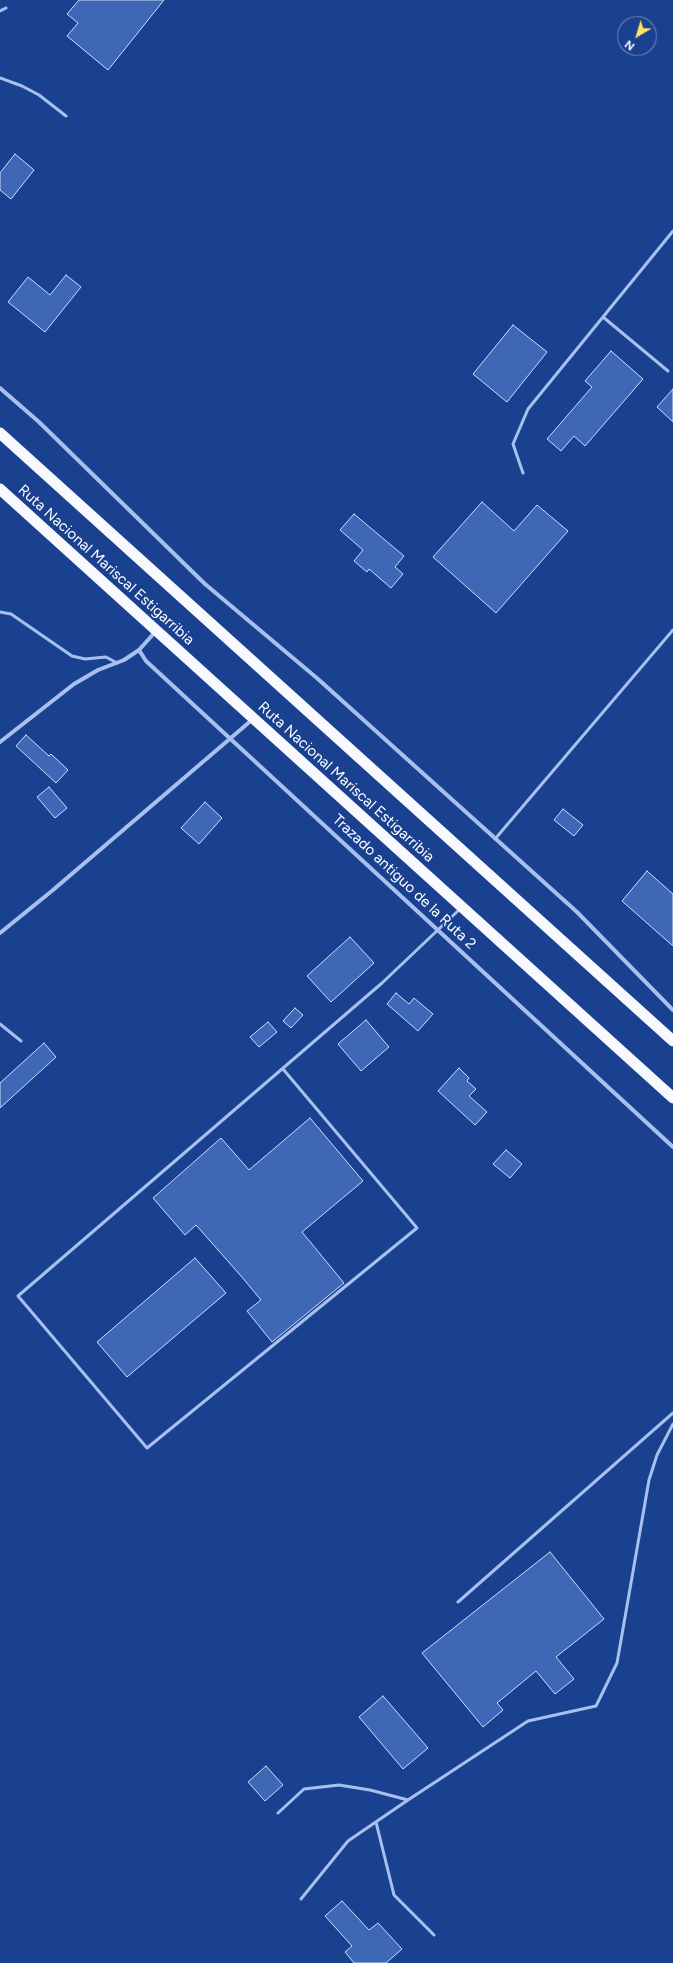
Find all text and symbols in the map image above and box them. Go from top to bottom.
north arrow [617,16,657,56]
text: N [623,37,637,53]
street label: Ruta Nacional Mariscal Estigarribia [14,481,198,649]
street label: Ruta Nacional Mariscal Estigarribia [254,698,438,866]
street label: Trazado antiguo de la Ruta 2 [328,811,480,953]

